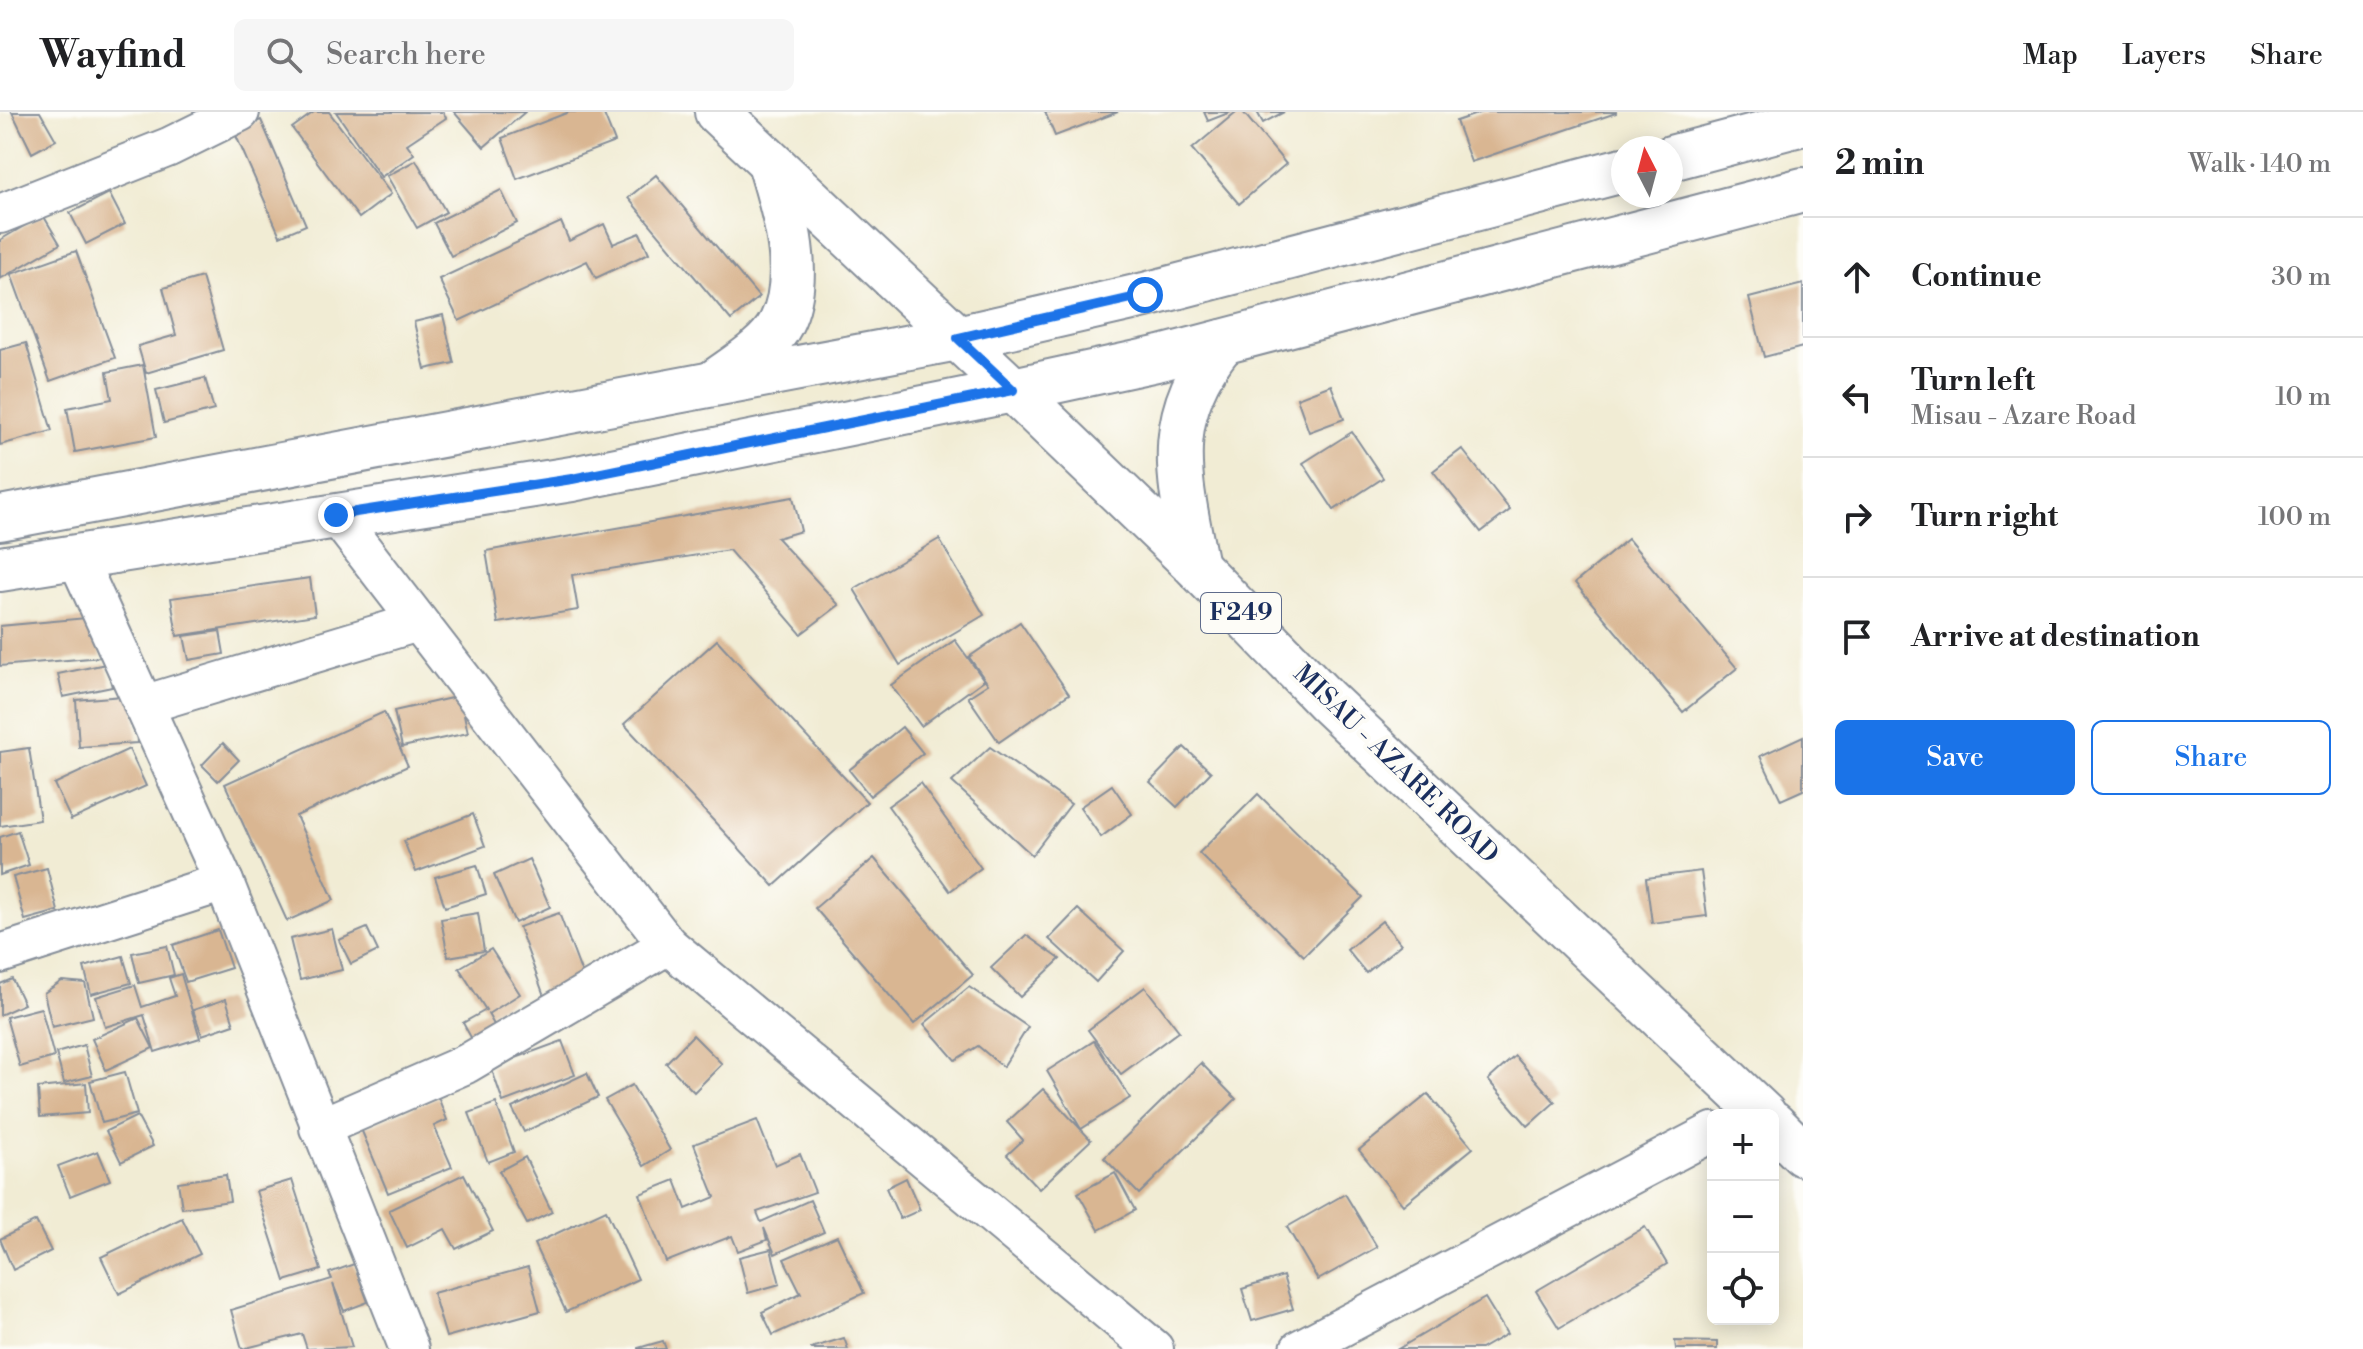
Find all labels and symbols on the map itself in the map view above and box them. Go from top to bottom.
north arrow [1611,136,1683,208]
route start [1127,277,1163,313]
route end [318,497,354,533]
road number: F249 [1201,593,1281,633]
street label: MISAU - AZARE ROAD [1287,658,1505,870]

